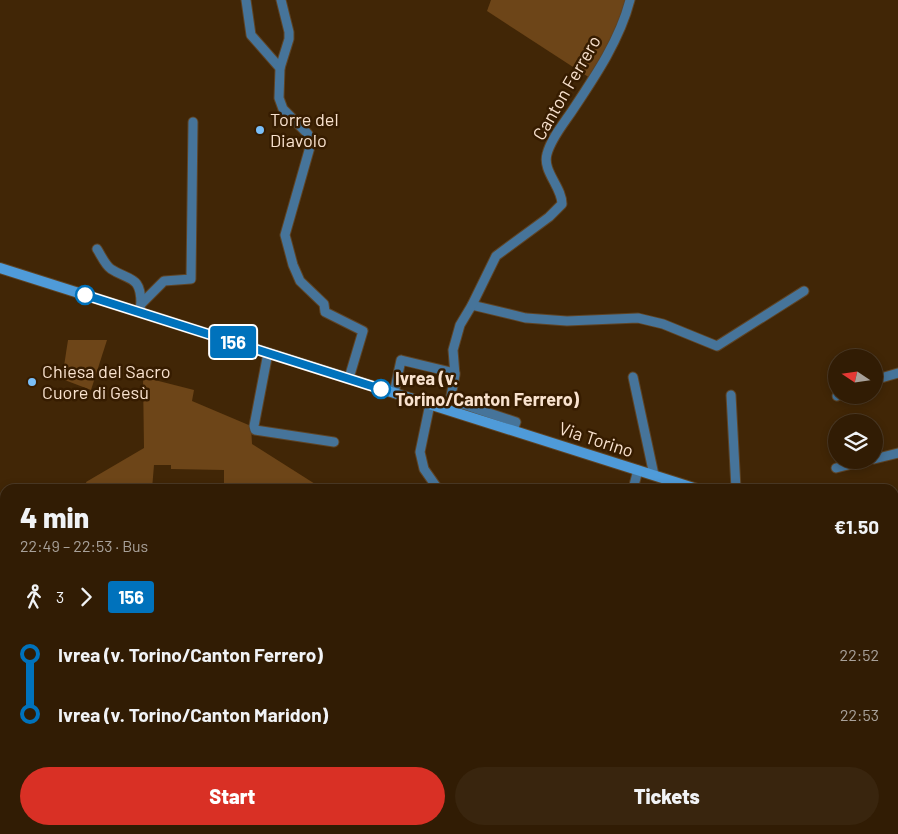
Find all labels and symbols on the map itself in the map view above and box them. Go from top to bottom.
street label: Canton Ferrero [527,31,605,144]
place label: Torre del Diavolo [270,108,339,151]
marker: Torre del Diavolo [254,124,266,136]
unlabelled marker [75,285,95,305]
line badge: 156 [204,326,262,358]
north arrow [828,349,882,404]
place label: Chiesa del Sacro Cuore di Gesù [42,360,171,403]
place label: Ivrea (v. Torino/Canton Ferrero) [395,367,580,410]
marker: Chiesa del Sacro Cuore di Gesù [26,376,38,388]
marker: Ivrea (v. Torino/Canton Ferrero) [371,379,391,399]
street label: Via Torino [556,417,636,461]

